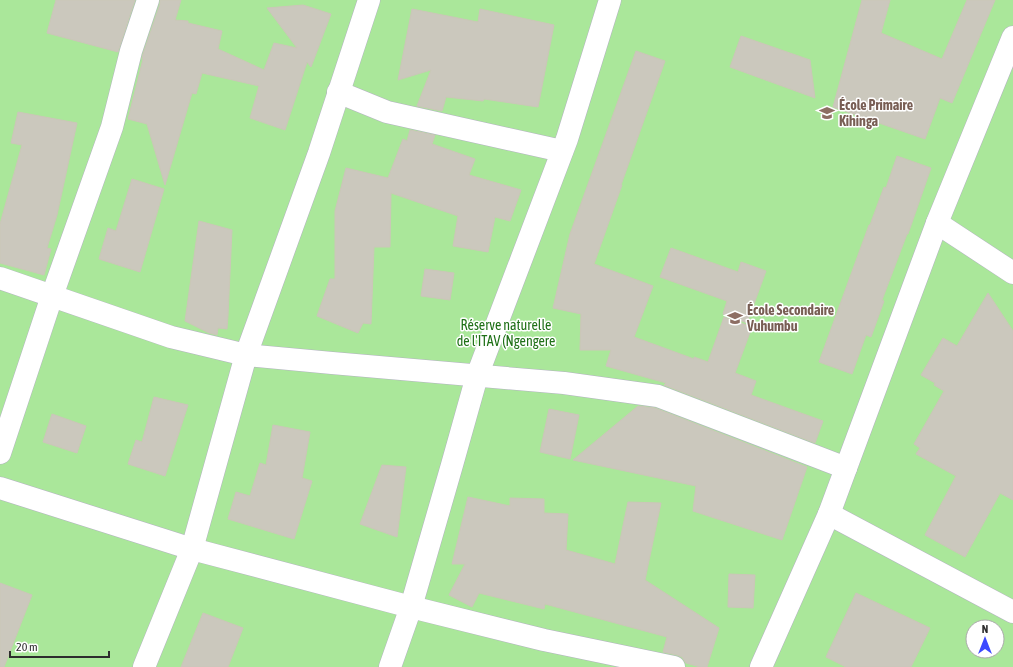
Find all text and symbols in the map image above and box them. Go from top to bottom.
place label: École Primaire Kihinga [839,97,913,129]
school or university icon: École Primaire Kihinga [818,104,836,122]
place label: École Secondaire Vuhumbu [746,302,834,334]
school or university icon: École Secondaire Vuhumbu [726,309,744,327]
park label: Réserve naturelle de l'ITAV (Ngengere [457,317,555,349]
north arrow [965,619,1005,659]
text: N [982,623,988,635]
scale bar [10,633,109,659]
text: 20 m [16,640,38,654]

